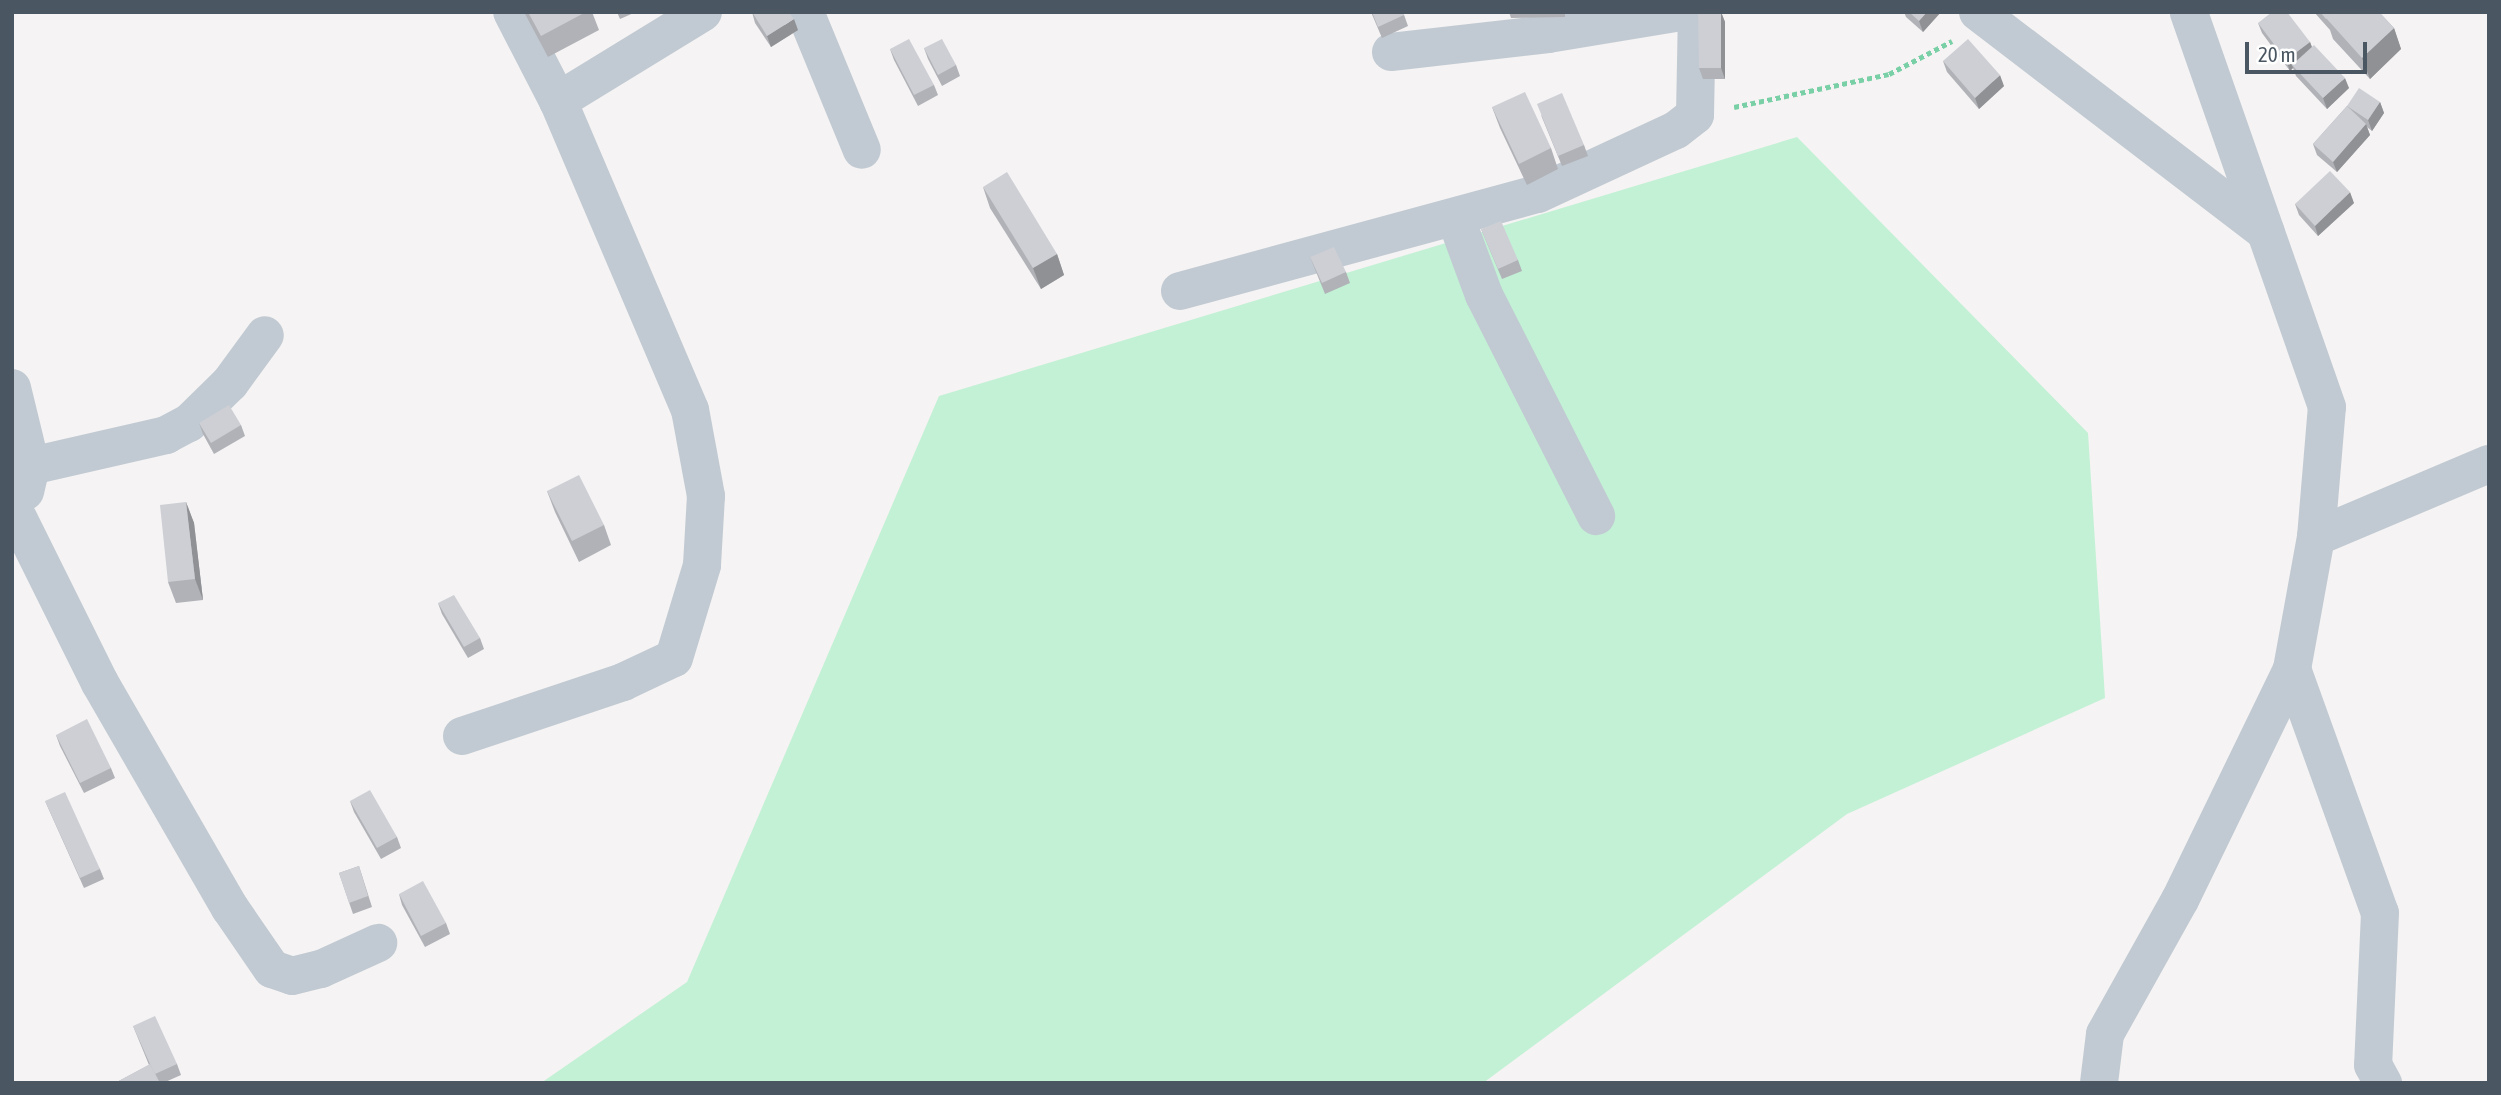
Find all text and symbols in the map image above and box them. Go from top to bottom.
scale bar [2249,28,2372,72]
text: 20 m [2258,42,2296,66]

